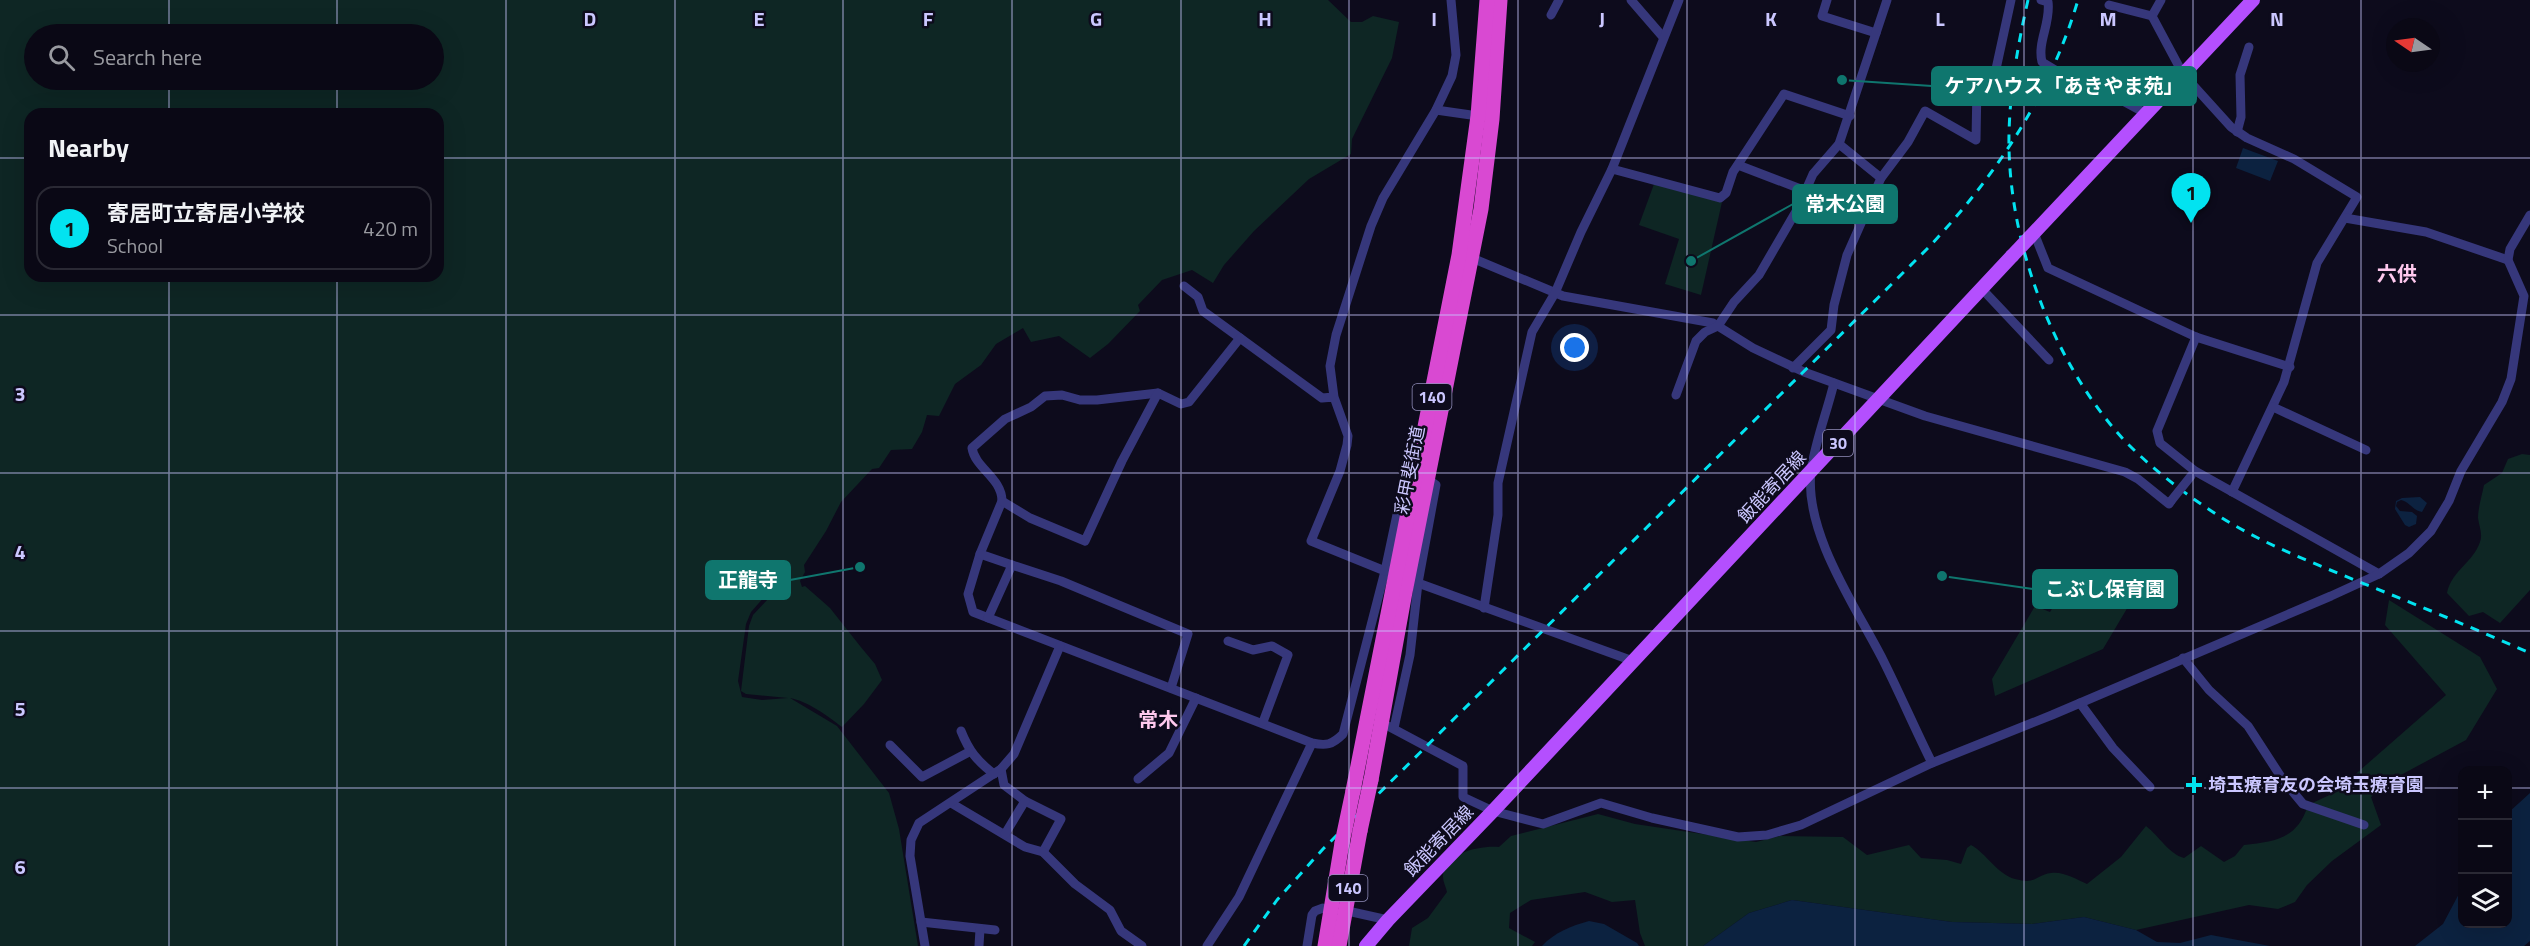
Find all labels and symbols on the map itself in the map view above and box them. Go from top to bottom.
text: D [584,3,596,34]
text: E [753,3,765,34]
text: F [923,3,934,34]
text: G [1090,3,1102,34]
text: H [1258,3,1272,34]
text: I [1431,3,1437,34]
text: J [1599,3,1605,34]
text: K [1765,3,1777,34]
text: L [1935,3,1945,34]
text: M [2099,3,2117,34]
text: N [2270,3,2284,34]
north arrow [2386,18,2440,72]
callout: ケアハウス「あきやま苑」 [1932,67,2196,105]
text: ケアハウス「あきやま苑」 [1944,70,2184,101]
pin: 1 [2172,174,2210,223]
callout: 常木公園 [1793,185,1897,223]
text: 常木公園 [1805,188,1885,219]
district label: 六供 [2377,258,2417,289]
your location [1560,333,1589,362]
text: 3 [14,378,26,409]
road number: 140 [1412,384,1452,410]
street label: 彩甲斐街道 [1388,423,1431,517]
road number: 30 [1823,430,1853,456]
street label: 飯能寄居線 [1731,445,1812,529]
text: 4 [14,536,26,567]
callout: 正龍寺 [706,561,790,599]
text: 正龍寺 [718,564,778,595]
callout: こぶし保育園 [2033,570,2177,608]
text: こぶし保育園 [2045,573,2165,604]
text: 5 [14,693,26,724]
district label: 常木 [1138,704,1178,735]
place label: 埼玉療育友の会埼玉療育園 [2208,771,2424,798]
marker: 埼玉療育友の会埼玉療育園 [2185,776,2203,794]
street label: 飯能寄居線 [1398,799,1480,882]
text: 6 [14,851,26,882]
road number: 140 [1328,875,1368,901]

